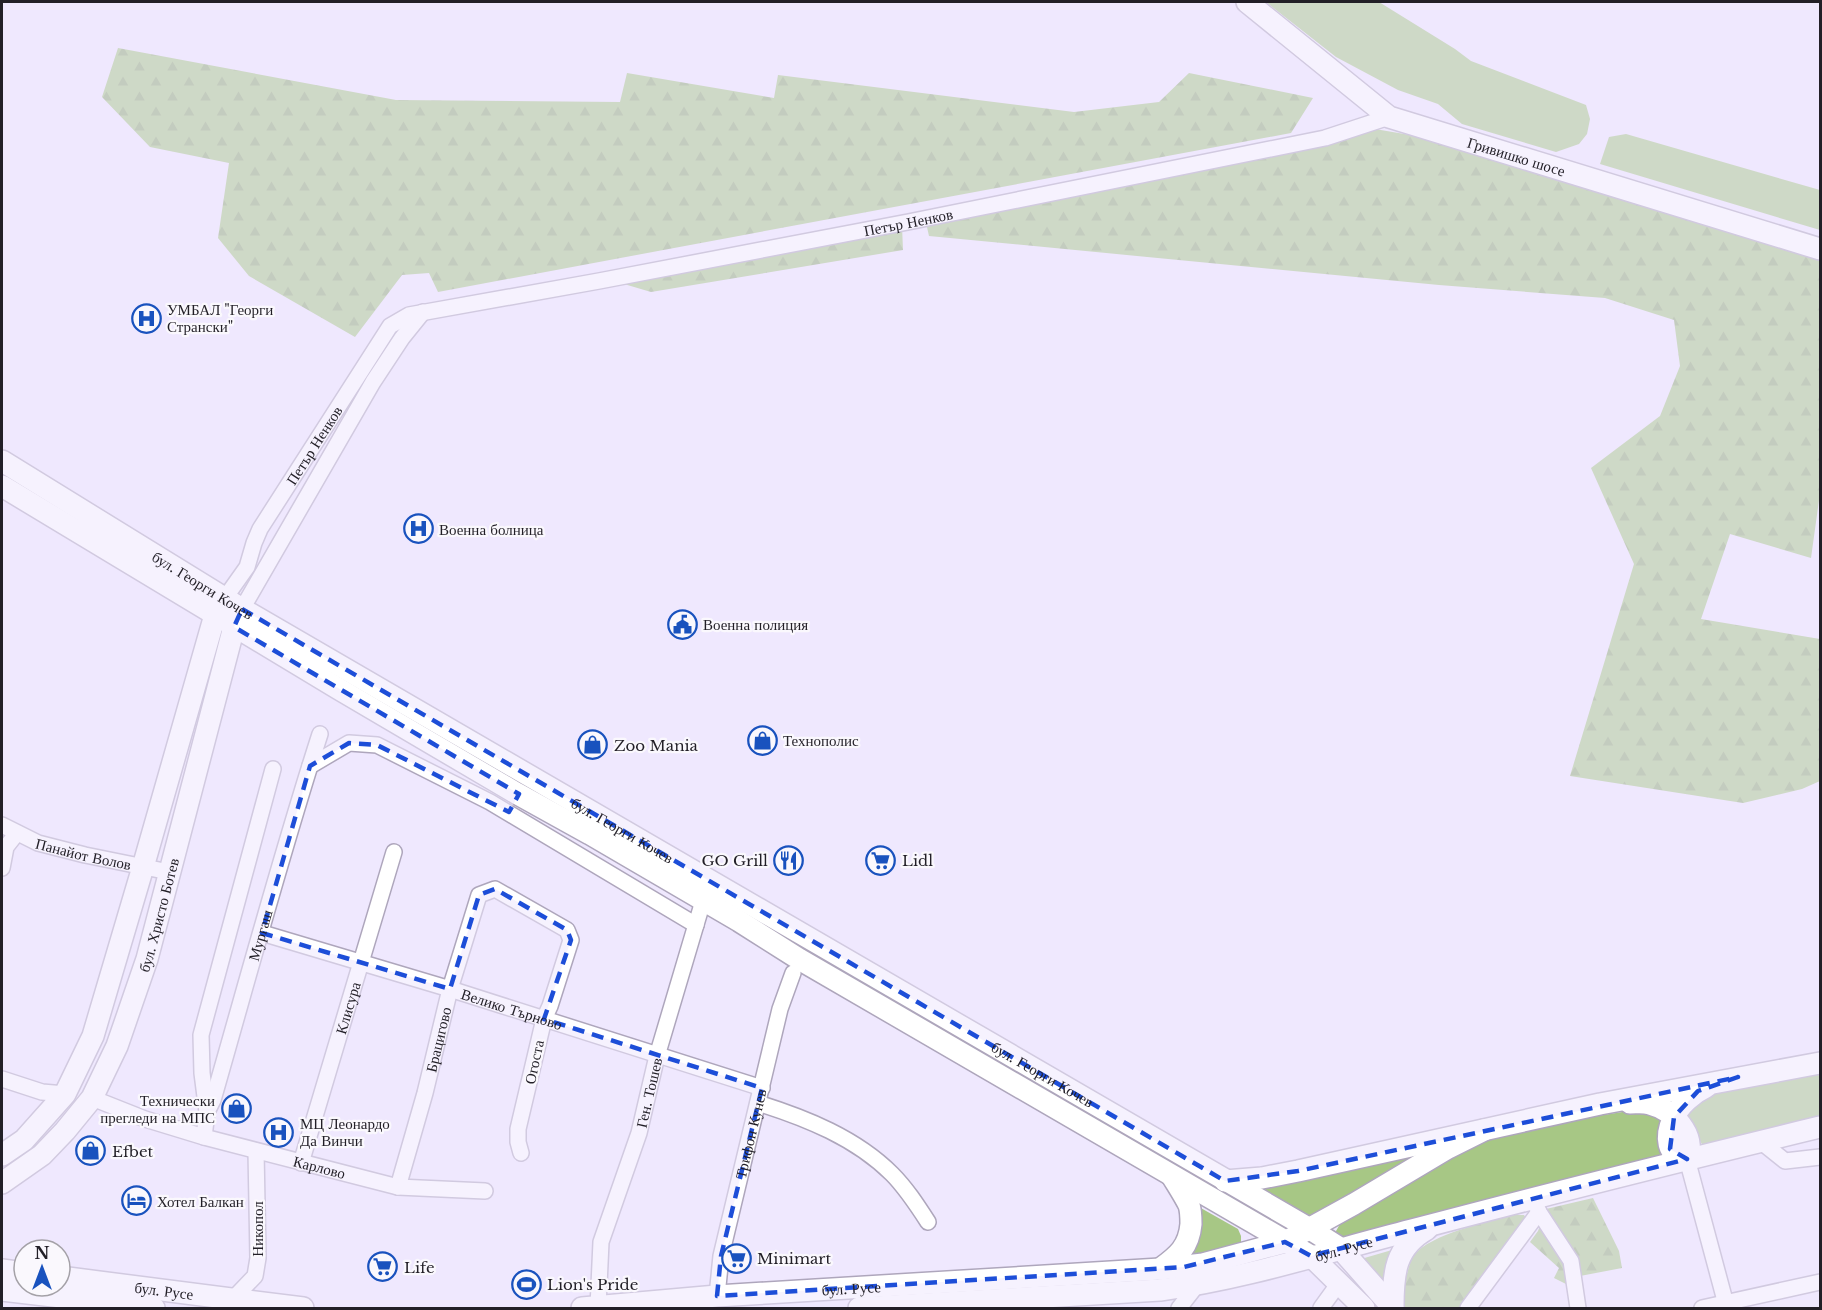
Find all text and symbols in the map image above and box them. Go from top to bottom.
street label: Гривишко шосе [1465,132,1568,180]
street label: Петър Ненков [862,204,954,240]
place label: УМБАЛ "Георги Странски" [167,300,273,336]
hospital icon: УМБАЛ "Георги Странски" [130,302,162,334]
street label: Петър Ненков [281,402,346,488]
hospital icon: Военна болница [402,513,434,545]
place label: Военна болница [439,520,544,539]
street label: бул. Георги Кочев [149,547,257,623]
public building icon: Военна полиция [666,608,698,640]
place label: Военна полиция [703,615,808,634]
shop icon: Технополис [746,724,778,756]
shop icon: Zoo Mania [577,729,609,761]
place label: Технополис [783,731,859,750]
place label: Zoo Mania [614,736,699,755]
street label: бул. Георги Кочев [568,793,677,867]
street label: Панайот Волов [34,833,133,874]
restaurant icon: GO Grill [773,844,805,876]
supermarket icon: Lidl [865,844,897,876]
place label: GO Grill [701,851,768,870]
place label: Lidl [902,851,933,870]
street label: бул. Христо Ботев [134,856,183,974]
street label: Мургаш [243,907,276,963]
street label: Клисура [331,979,364,1036]
street label: Велико Търново [459,984,565,1034]
street label: Брацигово [421,1005,455,1074]
street label: бул. Георги Кочев [988,1037,1097,1111]
street label: Огоста [520,1038,548,1086]
street label: Ген. Тошев [631,1056,666,1130]
street label: Трифон Кунев [730,1087,770,1181]
place label: Технически прегледи на МПС [100,1091,215,1127]
shop icon: Технически прегледи на МПС [220,1093,252,1125]
place label: МЦ Леонардо Да Винчи [300,1114,390,1150]
hospital icon: МЦ Леонардо Да Винчи [263,1116,295,1148]
shop icon: Efbet [75,1135,107,1167]
place label: Efbet [112,1142,153,1161]
street label: Карлово [291,1151,348,1183]
hotel icon: Хотел Балкан [120,1185,152,1217]
place label: Хотел Балкан [157,1192,244,1211]
street label: Никопол [248,1201,267,1257]
street label: бул. Русе [1313,1231,1375,1265]
north arrow [12,1238,72,1298]
supermarket icon: Minimart [720,1242,752,1274]
text: N [34,1243,50,1263]
place label: Minimart [757,1249,831,1268]
supermarket icon: Life [367,1251,399,1283]
place label: Life [404,1258,435,1277]
sports icon: Lion's Pride [510,1268,542,1300]
place label: Lion's Pride [547,1275,638,1294]
street label: бул. Русе [134,1277,195,1303]
street label: бул. Русе [821,1277,882,1299]

